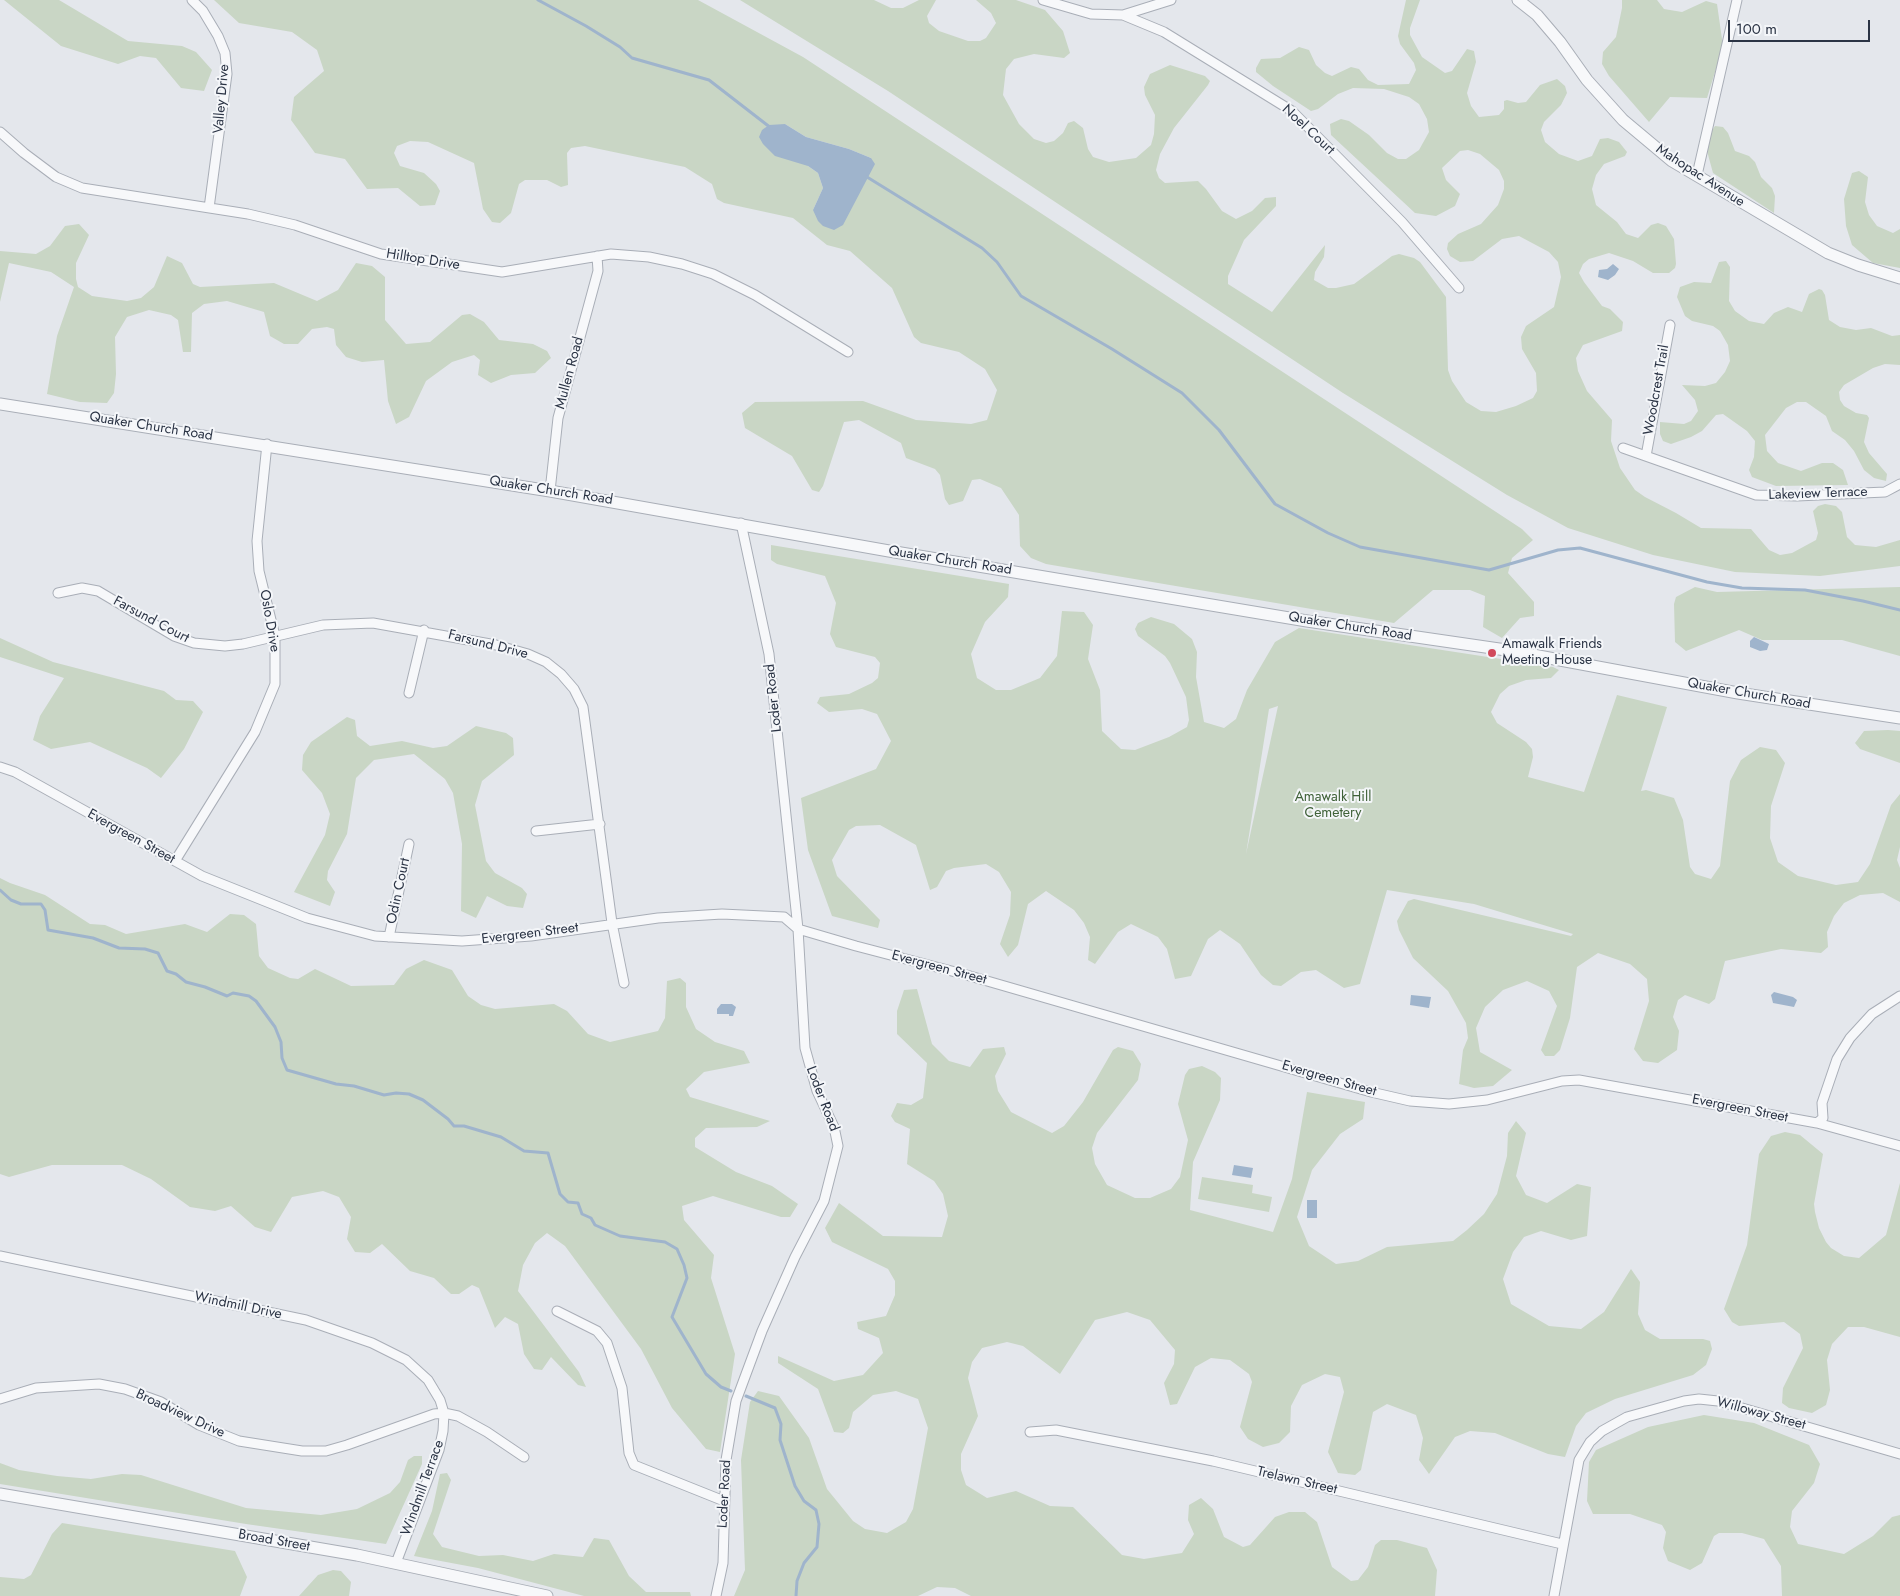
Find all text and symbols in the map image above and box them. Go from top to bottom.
scale bar [1730,10,1872,42]
text: 100 m [1736,18,1777,40]
street label: Valley Drive [211,64,233,134]
street label: Noel Court [1278,101,1338,159]
street label: Mahopac Avenue [1653,141,1747,211]
street label: Hilltop Drive [385,246,461,274]
street label: Mullen Road [552,335,588,411]
street label: Woodcrest Trail [1641,343,1673,437]
street label: Quaker Church Road [88,409,214,445]
street label: Quaker Church Road [488,473,614,509]
street label: Lakeview Terrace [1768,484,1868,504]
street label: Quaker Church Road [887,543,1013,579]
street label: Oslo Drive [255,589,283,653]
street label: Farsund Court [110,593,192,647]
street label: Quaker Church Road [1287,609,1413,645]
street label: Farsund Drive [446,627,530,663]
place label: Amawalk Friends Meeting House [1502,637,1602,670]
marker: Amawalk Friends Meeting House [1486,647,1498,659]
street label: Loder Road [762,663,786,733]
street label: Quaker Church Road [1686,675,1812,713]
park label: Amawalk Hill Cemetery [1295,790,1371,822]
street label: Evergreen Street [84,806,178,868]
street label: Odin Court [384,856,414,926]
street label: Evergreen Street [481,920,579,948]
street label: Evergreen Street [890,947,988,989]
street label: Evergreen Street [1280,1058,1378,1100]
street label: Loder Road [802,1064,842,1134]
street label: Evergreen Street [1691,1091,1789,1127]
street label: Windmill Drive [193,1289,283,1323]
street label: Broadview Drive [133,1386,227,1442]
street label: Willoway Street [1715,1394,1807,1434]
street label: Windmill Terrace [398,1438,448,1538]
street label: Loder Road [715,1459,735,1529]
street label: Trelawn Street [1255,1464,1339,1498]
street label: Broad Street [237,1526,311,1556]

